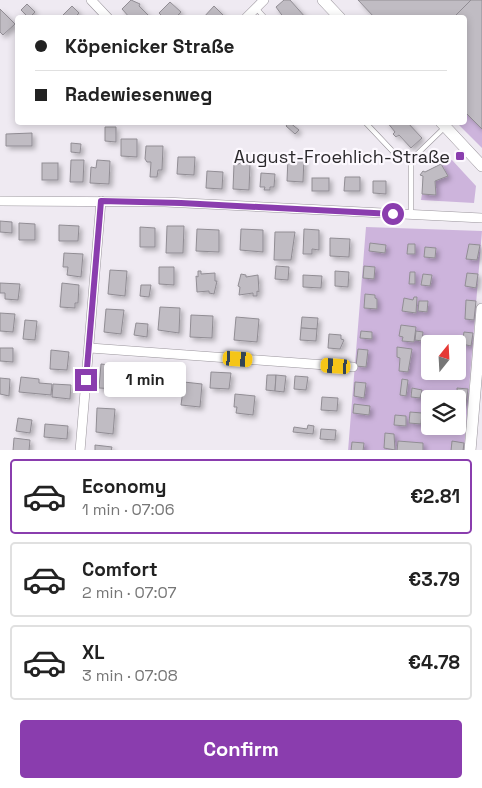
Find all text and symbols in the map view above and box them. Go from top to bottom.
text: Köpenicker Straße [65,34,234,59]
text: Radewiesenweg [65,82,212,107]
place label: August-Froehlich-Straße [234,145,450,168]
marker: August-Froehlich-Straße [454,150,466,162]
route start [382,203,404,225]
north arrow [421,335,466,380]
map controls [421,335,466,435]
car [222,350,253,368]
car [320,357,351,375]
callout: 1 min [104,362,186,398]
route end [75,369,97,391]
text: 1 min [125,369,165,390]
button: layers [421,390,466,435]
icon: car [22,474,67,519]
text: Economy [82,474,166,499]
text: €2.81 [410,484,460,509]
text: 1 min · 07:06 [82,499,175,520]
icon: car [22,557,67,602]
text: Comfort [82,557,158,582]
text: €3.79 [408,567,460,592]
text: 2 min · 07:07 [82,582,177,603]
icon: car [22,640,67,685]
text: XL [82,640,105,665]
text: €4.78 [408,650,460,675]
text: 3 min · 07:08 [82,665,178,686]
button: Confirm [20,720,462,778]

